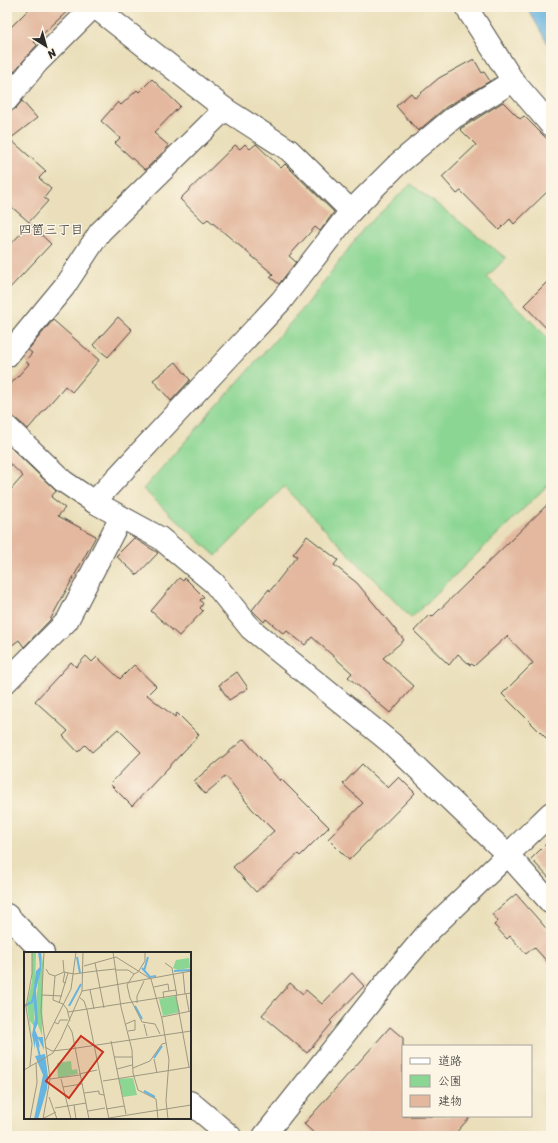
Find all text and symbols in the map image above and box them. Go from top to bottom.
north arrow [26,26,66,66]
text: N [43,43,61,64]
district label: 四箇三丁目 [18,218,84,241]
inset map [24,952,191,1119]
legend [402,1045,532,1117]
text: 道路 [438,1050,462,1072]
text: 公園 [438,1070,462,1092]
text: 建物 [438,1090,462,1112]

